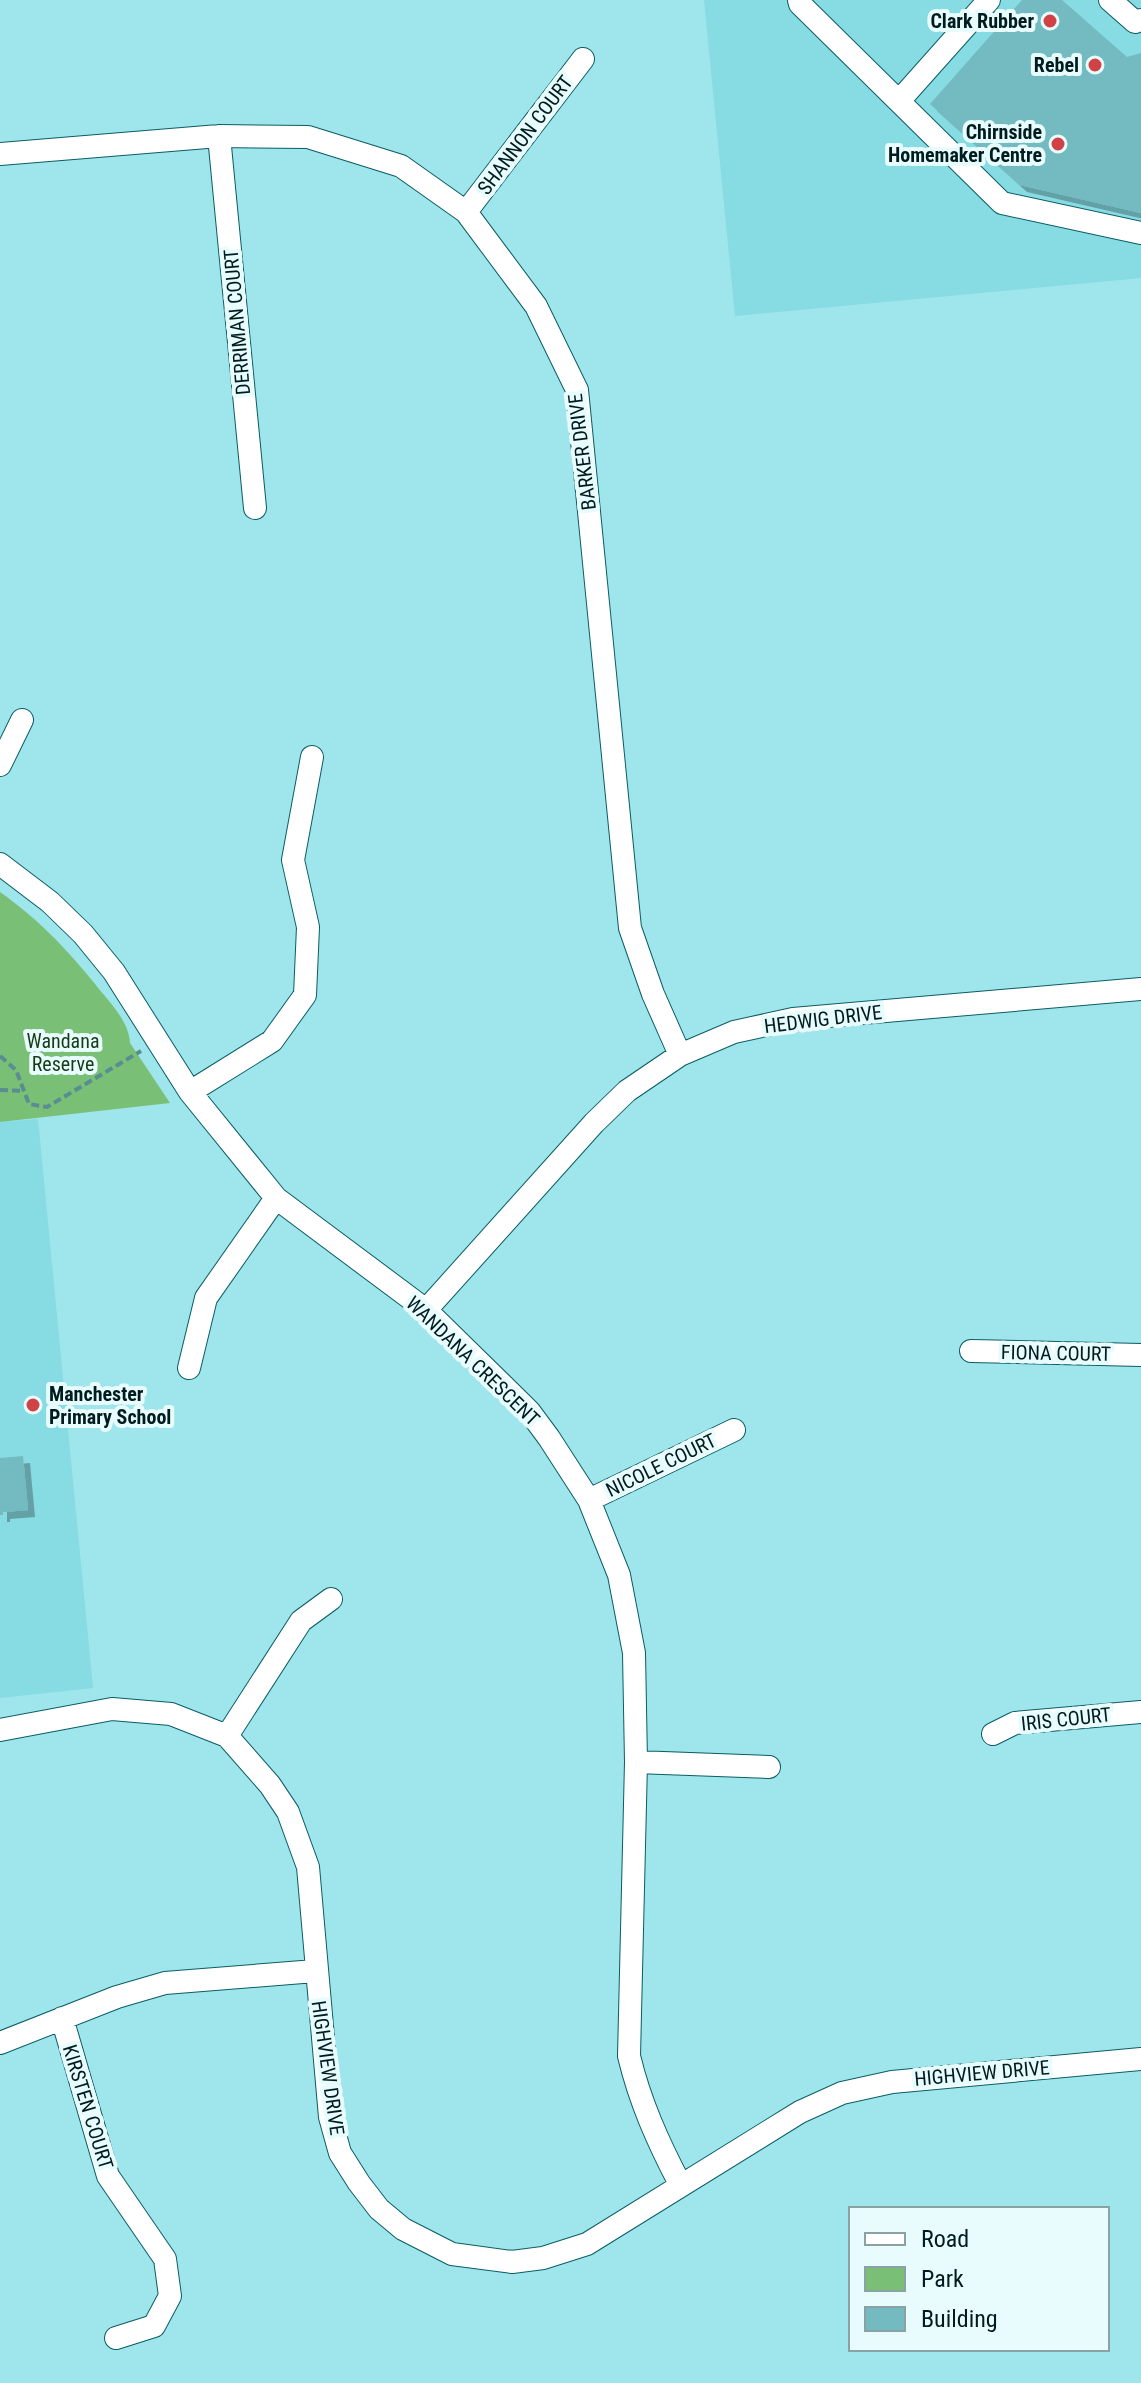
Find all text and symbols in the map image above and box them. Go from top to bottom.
place label: Clark Rubber [930,9,1034,33]
marker: Clark Rubber [1041,12,1059,30]
place label: Rebel [1034,53,1079,77]
marker: Rebel [1086,56,1104,74]
street label: SHANNON COURT [472,71,578,199]
place label: Chirnside Homemaker Centre [888,120,1042,167]
marker: Chirnside Homemaker Centre [1049,135,1067,153]
street label: DERRIMAN COURT [219,248,255,396]
street label: BARKER DRIVE [563,392,601,512]
street label: HEDWIG DRIVE [763,1000,883,1038]
park label: Wandana Reserve [27,1029,99,1076]
street label: WANDANA CRESCENT [401,1291,545,1431]
street label: FIONA COURT [1001,1340,1111,1366]
place label: Manchester Primary School [49,1382,171,1429]
marker: Manchester Primary School [24,1396,42,1414]
street label: NICOLE COURT [602,1428,720,1502]
street label: IRIS COURT [1020,1702,1112,1736]
street label: HIGHVIEW DRIVE [307,1999,349,2137]
street label: KIRSTEN COURT [58,2042,118,2172]
street label: HIGHVIEW DRIVE [913,2055,1051,2091]
legend [849,2207,1109,2351]
text: Road [921,2225,969,2253]
text: Park [921,2265,964,2293]
text: Building [921,2305,998,2333]

